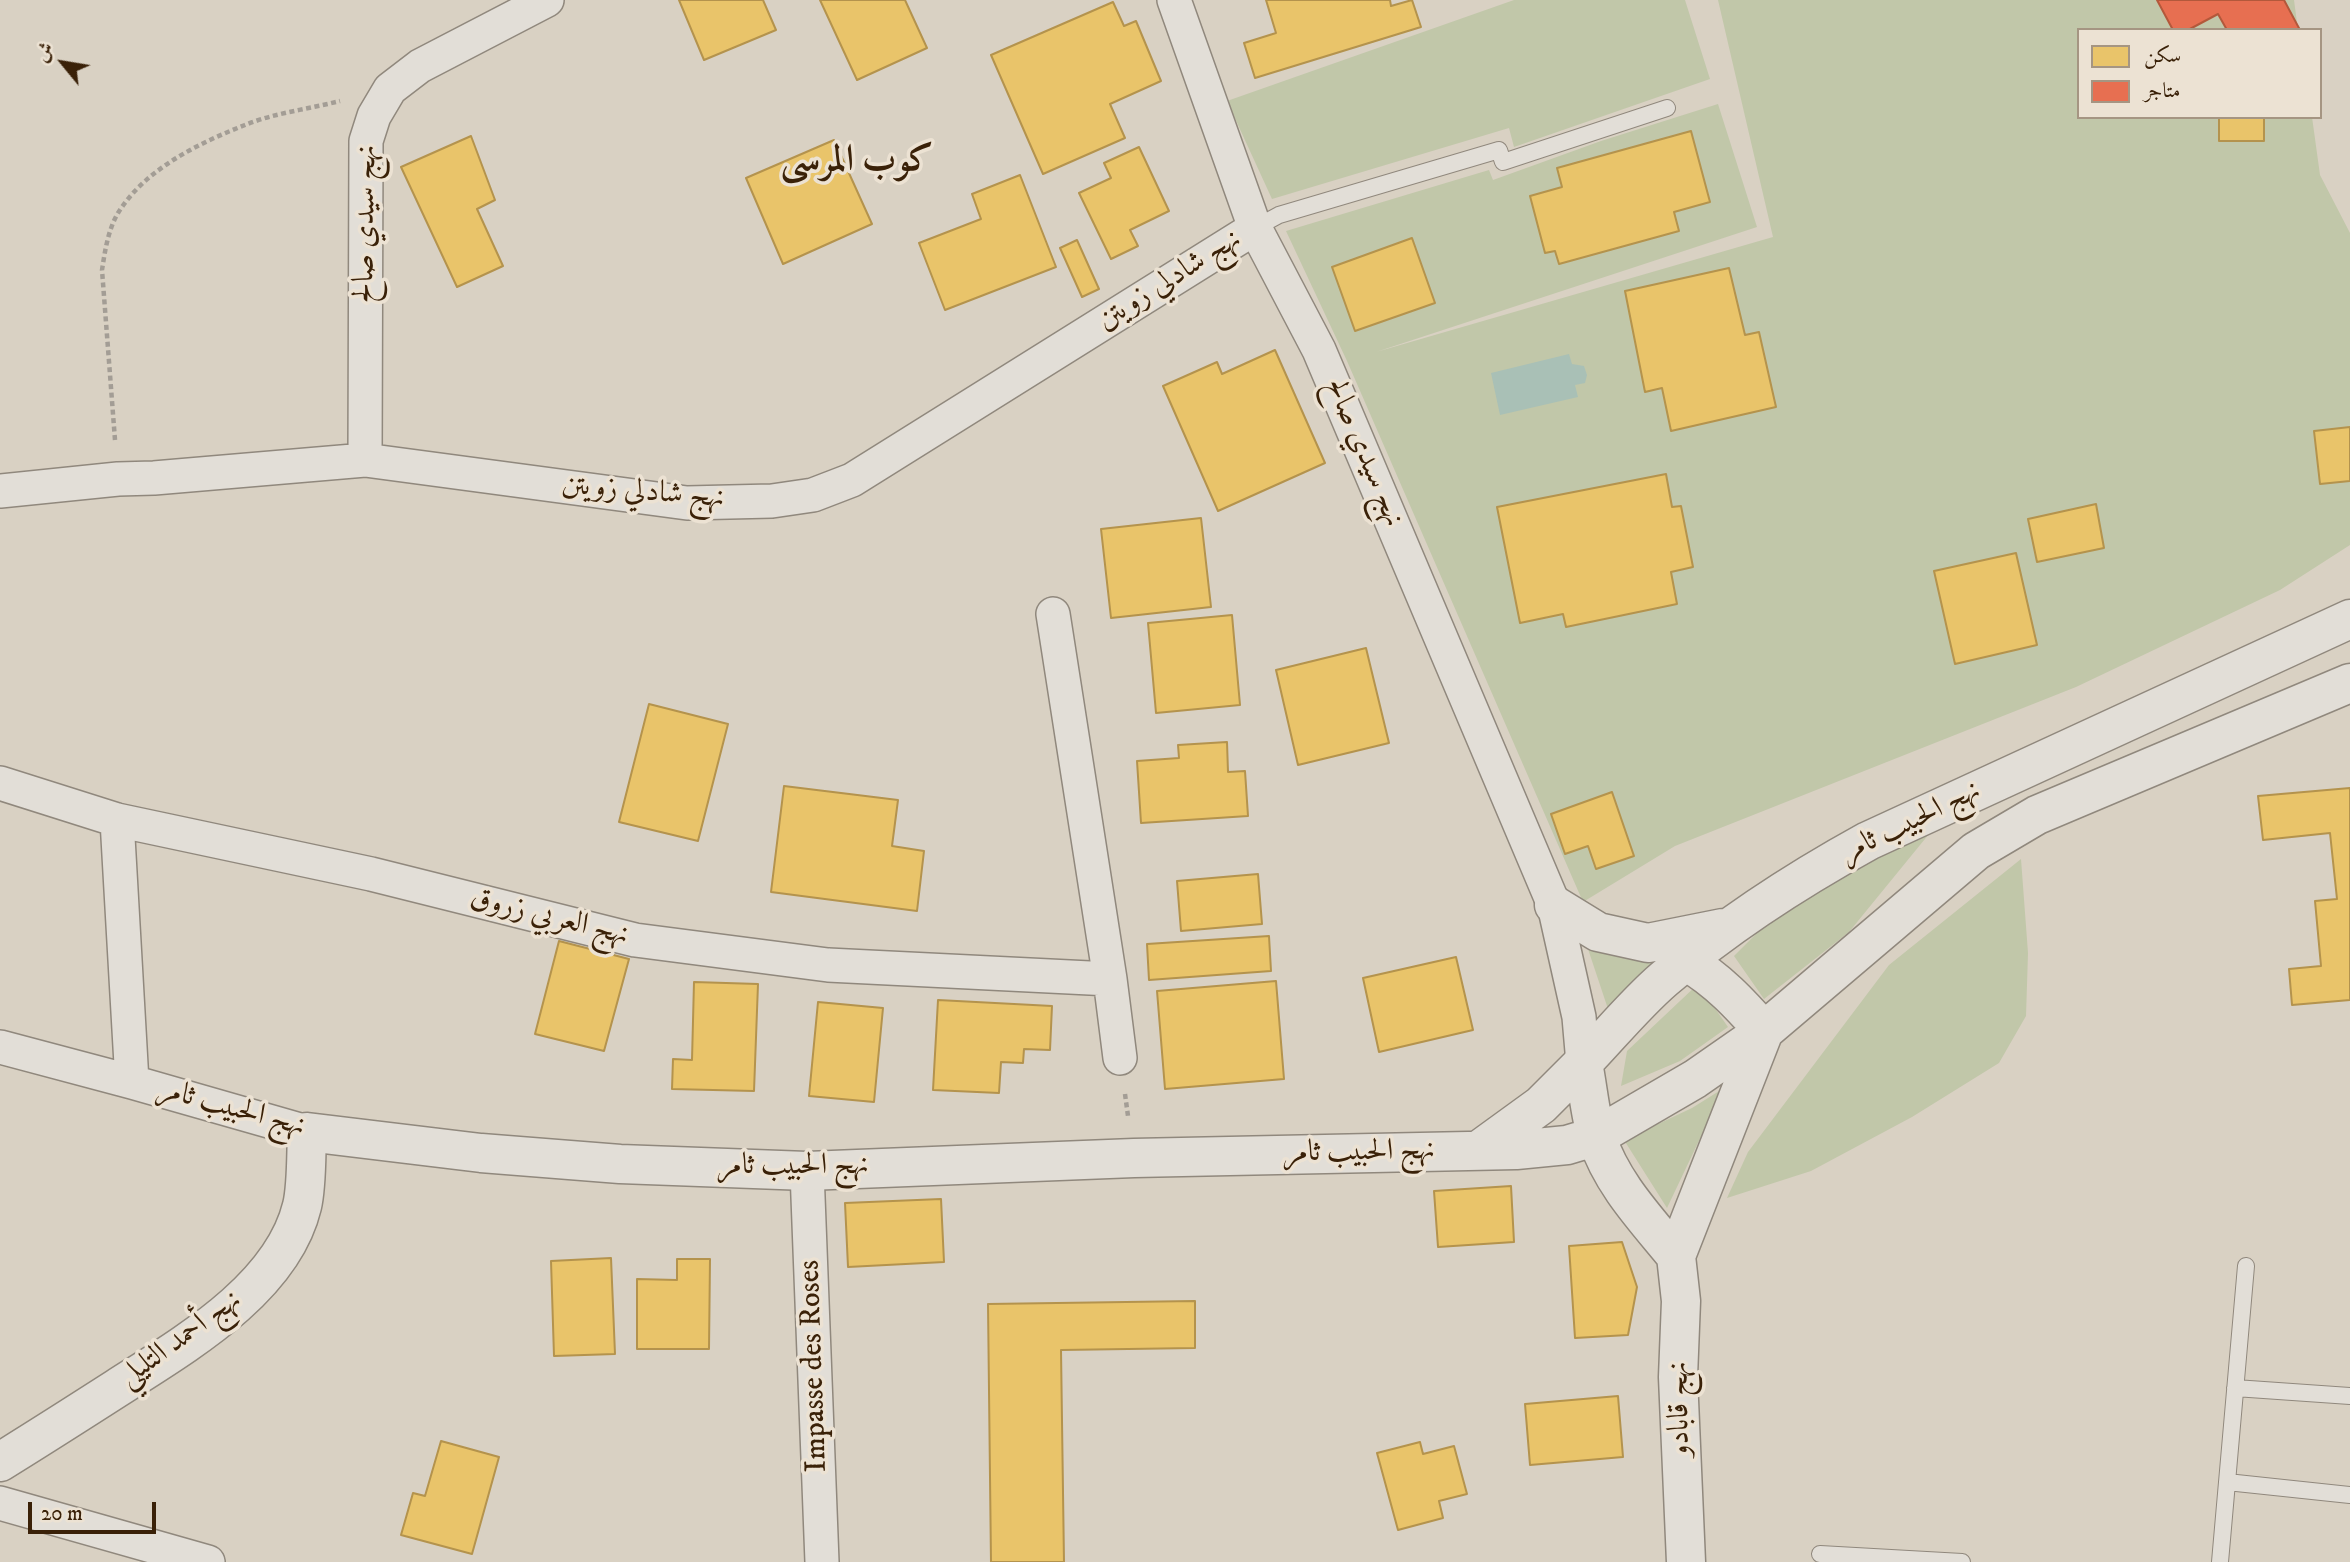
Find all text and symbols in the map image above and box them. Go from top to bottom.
north arrow [28,28,98,98]
legend [2077,28,2322,119]
text: ش [30,38,59,66]
text: سكن [2144,43,2181,69]
text: متاجر [2144,78,2181,104]
district label: كوب المرسى [781,140,933,184]
street label: نهج سيدي صالح [348,145,386,303]
street label: نهج شادلي زويتن [1091,223,1249,339]
street label: نهج سيدي صالح [1316,373,1410,533]
street label: نهج شادلي زويتن [560,468,726,518]
street label: نهج الحبيب ثامر [1835,774,1987,872]
street label: نهج العربي زروق [466,881,632,955]
street label: نهج الحبيب ثامر [153,1072,309,1146]
street label: نهج الحبيب ثامر [1283,1134,1435,1172]
street label: نهج الحبيب ثامر [717,1149,869,1185]
street label: Impasse des Roses [793,1259,837,1473]
street label: نهج أحمد التليلي [112,1283,250,1397]
street label: نهج قابادو [1662,1361,1700,1457]
scale bar [32,1488,159,1532]
text: 20 m [41,1501,83,1527]

